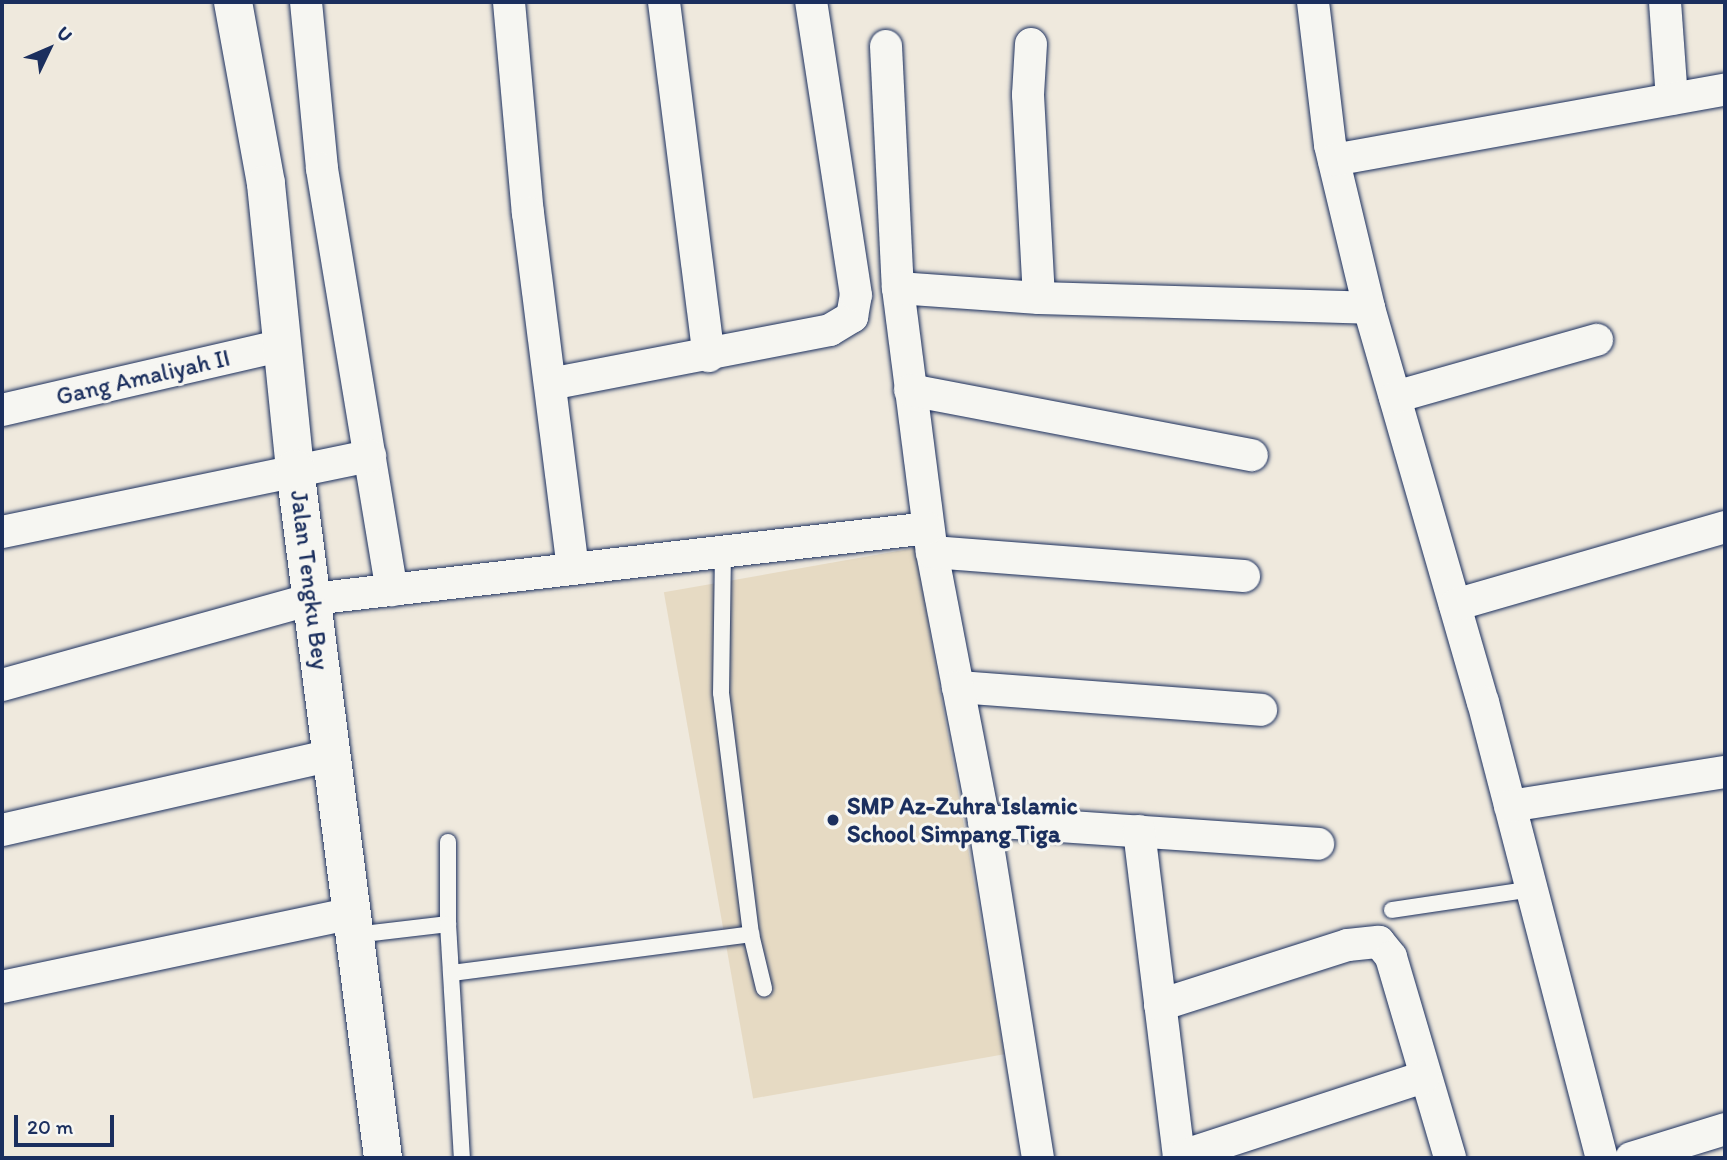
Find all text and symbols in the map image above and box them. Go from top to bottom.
north arrow [14,14,84,84]
text: U [52,22,77,47]
street label: Gang Amaliyah II [53,343,233,411]
street label: Jalan Tengku Bey [285,490,335,670]
place label: SMP Az-Zuhra Islamic School Simpang Tiga [847,792,1078,848]
marker: SMP Az-Zuhra Islamic School Simpang Tiga [825,812,841,828]
scale bar [18,1100,117,1144]
text: 20 m [27,1114,73,1139]

